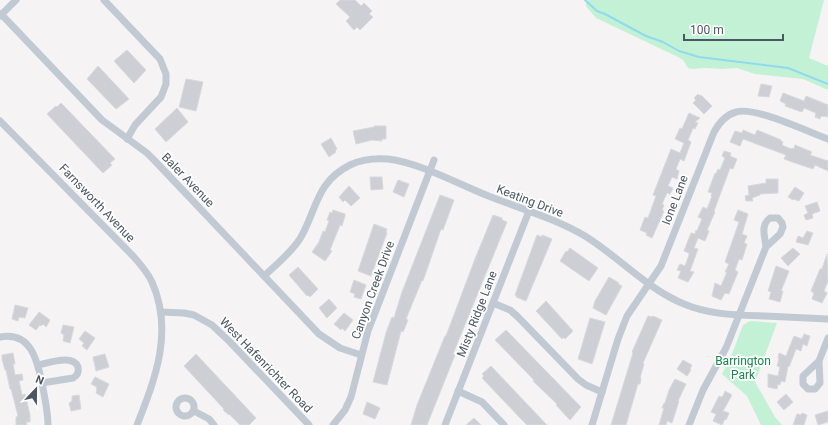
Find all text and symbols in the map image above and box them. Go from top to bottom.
scale bar [684,16,783,42]
text: 100 m [690,23,724,37]
street label: Baler Avenue [159,150,217,210]
street label: Farnsworth Avenue [56,161,138,245]
street label: Ione Lane [659,173,691,227]
street label: Keating Drive [495,182,565,220]
street label: Canyon Creek Drive [349,239,397,341]
street label: Misty Ridge Lane [454,269,500,359]
street label: West Hafenrichter Road [217,315,315,415]
park label: Barrington Park [715,354,771,382]
north arrow [16,369,56,409]
text: N [34,373,46,388]

